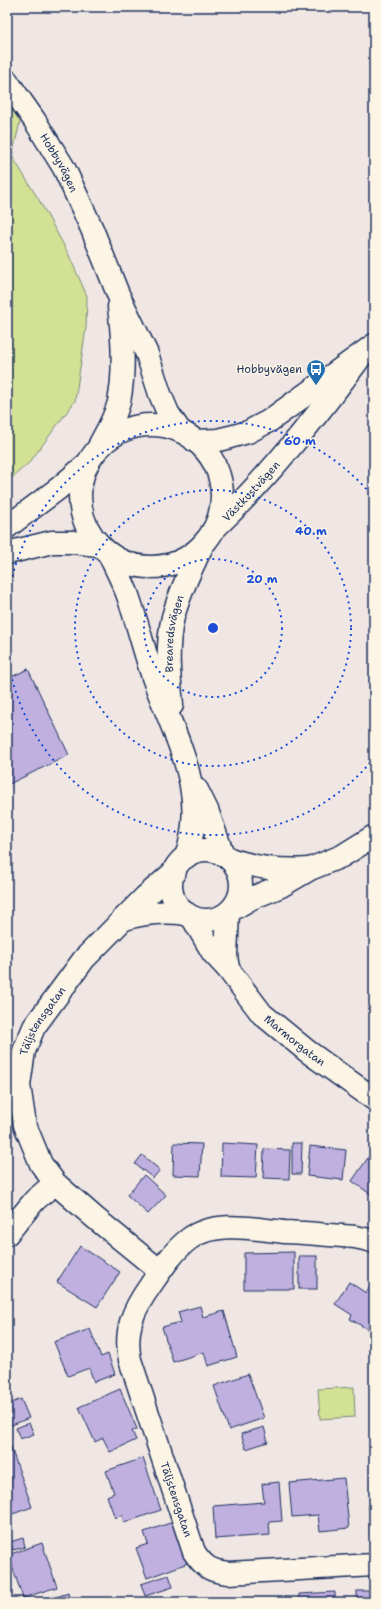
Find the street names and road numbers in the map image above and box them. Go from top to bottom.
street label: Hobbyvägen [37,130,82,195]
street label: Västkustvägen [219,457,283,525]
street label: Brearedsvägen [161,592,187,673]
street label: Täljstensgatan [16,983,69,1056]
street label: Marmorgatan [261,1011,329,1069]
street label: Täljstensgatan [157,1460,196,1539]

